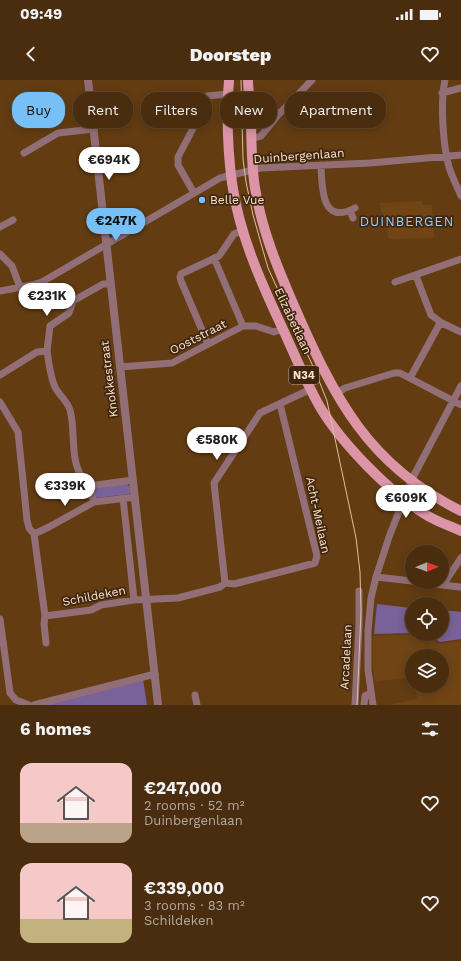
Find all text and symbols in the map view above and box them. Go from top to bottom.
text: 09:49 [20,5,62,23]
icon: back [20,43,42,65]
icon: heart [419,43,441,65]
text: Doorstep [190,44,271,65]
chip: Buy [12,92,65,128]
chip: Rent [73,92,133,128]
chip: Filters [141,92,212,128]
chip: New [220,92,277,128]
chip: Apartment [285,92,386,128]
street label: Duinbergenlaan [253,146,345,166]
pin: €694K [81,147,137,181]
text: €694K [88,152,130,167]
place label: Belle Vue [210,193,264,207]
marker: Belle Vue [197,195,207,205]
pin: €247K [88,208,144,242]
text: €247K [95,213,137,228]
district label: DUINBERGEN [360,214,454,229]
pin: €231K [19,283,75,317]
street label: Elizabetlaan [272,286,314,356]
text: €231K [27,288,67,303]
street label: Ooststraat [167,317,229,357]
street label: Knokkestraat [97,340,121,418]
road number: N34 [289,366,319,384]
pin: €580K [189,427,245,461]
text: €580K [196,432,238,447]
pin: €339K [37,473,93,507]
street label: Acht-Meilaan [303,475,333,555]
text: €339K [44,478,86,493]
pin: €609K [378,485,434,519]
text: €609K [385,490,427,505]
north arrow [405,545,449,589]
map controls [405,545,449,693]
street label: Schildeken [61,583,127,609]
button: locate [405,597,449,641]
street label: Arcadelaan [337,624,355,690]
button: layers [405,649,449,693]
icon: filters [419,718,441,740]
text: 6 homes [20,719,91,739]
text: €247,000 [144,778,222,798]
icon: home [52,779,100,827]
icon: heart [419,792,441,814]
text: 2 rooms · 52 m² [144,798,244,813]
text: Duinbergenlaan [144,813,243,828]
text: €339,000 [144,878,224,898]
icon: home [52,879,100,927]
icon: heart [419,892,441,914]
text: 3 rooms · 83 m² [144,898,245,913]
text: Schildeken [144,913,213,928]

